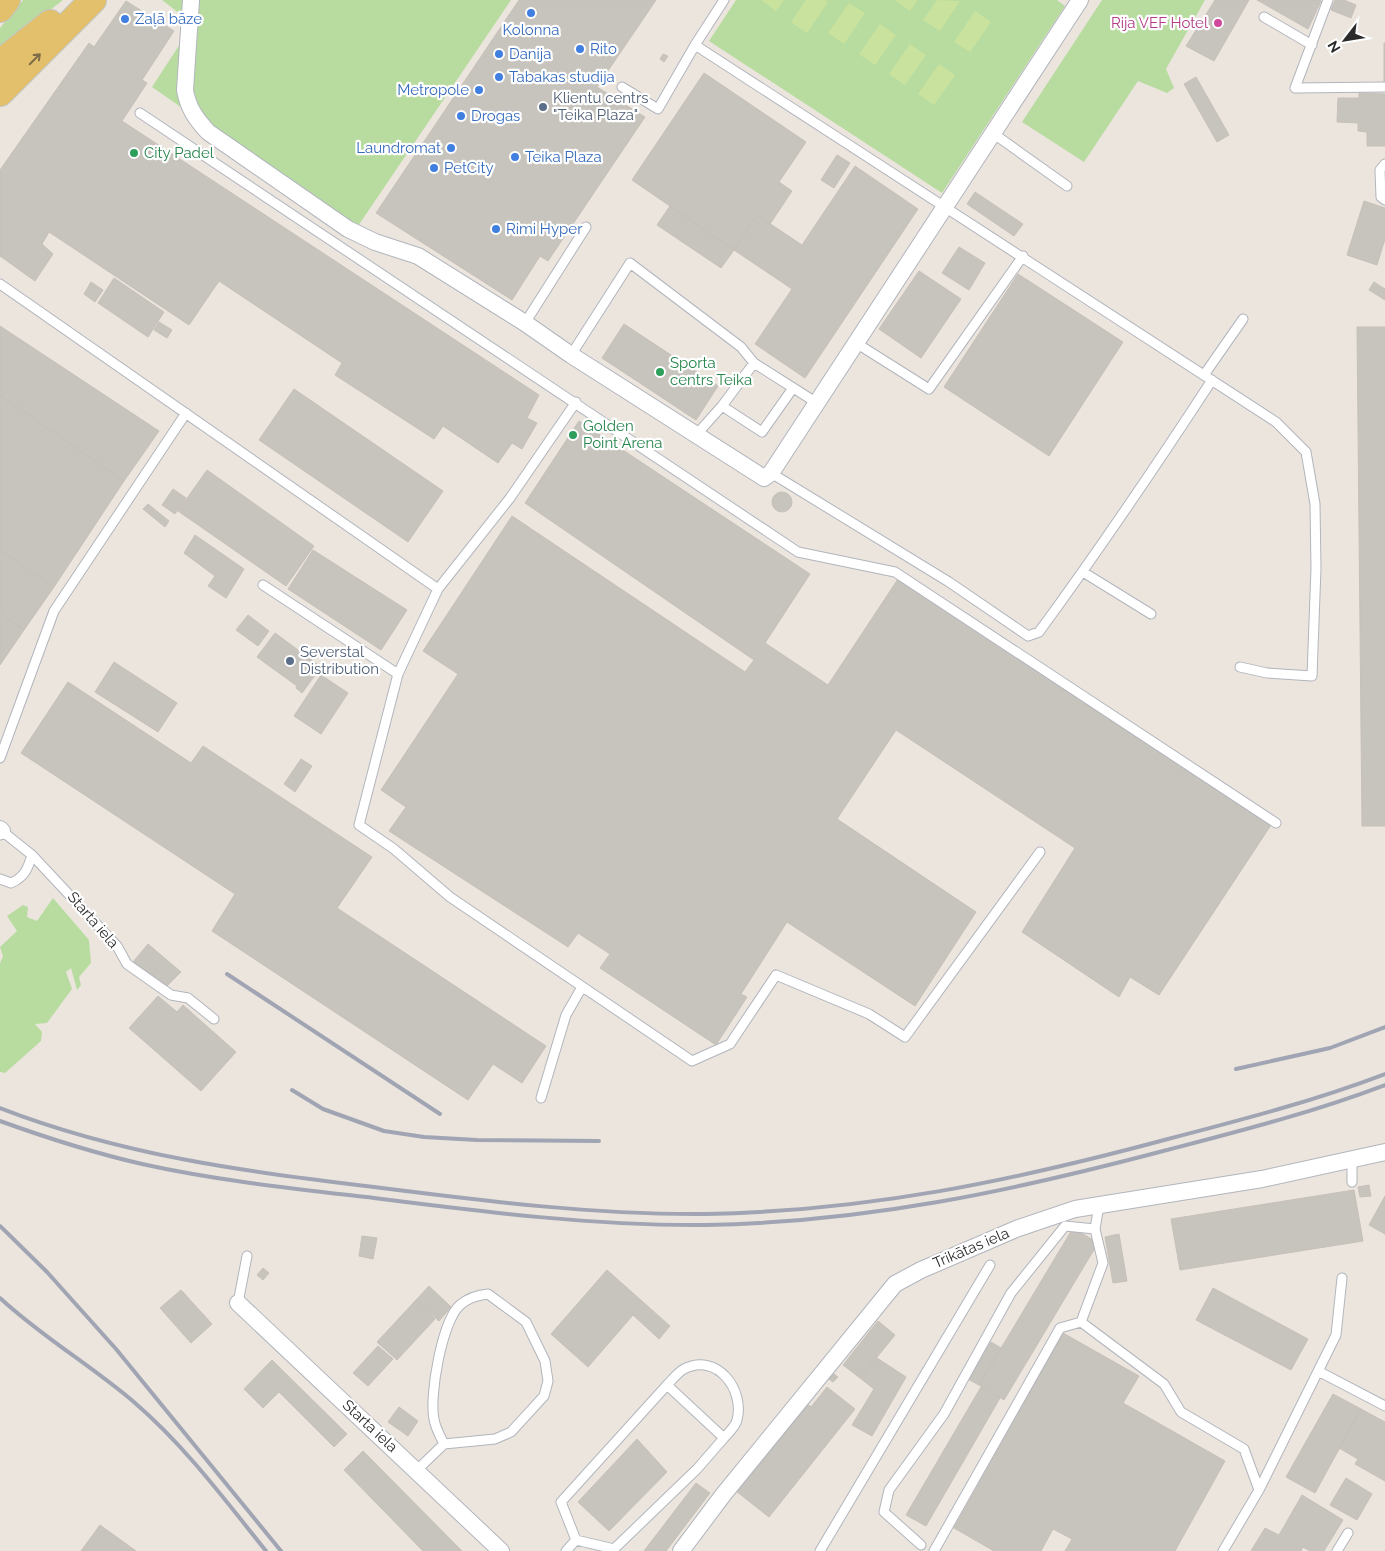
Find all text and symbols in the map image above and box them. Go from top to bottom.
marker: Kolonna [525,7,537,19]
place label: Zaļā bāze [135,10,202,28]
marker: Zaļā bāze [119,13,131,25]
place label: Rija VEF Hotel [1111,14,1209,32]
north arrow [1320,15,1370,65]
marker: Rija VEF Hotel [1212,17,1224,29]
place label: Kolonna [503,21,559,39]
text: N [1324,38,1343,55]
place label: Rito [590,40,617,58]
marker: Rito [574,43,586,55]
place label: Danija [509,45,551,63]
marker: Danija [493,48,505,60]
one-way arrow [29,53,41,65]
place label: Tabakas studija [509,68,615,86]
marker: Tabakas studija [493,71,505,83]
place label: Metropole [397,81,469,99]
marker: Metropole [473,84,485,96]
place label: Klientu centrs "Teika Plaza" [553,89,648,124]
marker: Klientu centrs "Teika Plaza" [537,101,549,113]
place label: Drogas [471,107,520,125]
marker: Drogas [455,110,467,122]
place label: Laundromat [356,139,441,157]
marker: Laundromat [445,142,457,154]
place label: City Padel [144,144,215,162]
marker: City Padel [128,147,140,159]
place label: Teika Plaza [525,148,602,166]
marker: Teika Plaza [509,151,521,163]
place label: PetCity [444,159,494,177]
marker: PetCity [428,162,440,174]
place label: Rimi Hyper [506,220,583,238]
marker: Rimi Hyper [490,223,502,235]
place label: Sporta centrs Teika [670,354,752,389]
marker: Sporta centrs Teika [654,366,666,378]
place label: Golden Point Arena [583,417,662,452]
marker: Golden Point Arena [567,429,579,441]
place label: Severstal Distribution [300,643,379,678]
marker: Severstal Distribution [284,655,296,667]
street label: Starta iela [64,888,122,952]
street label: Trikātas iela [930,1224,1012,1272]
street label: Starta iela [339,1396,401,1456]

